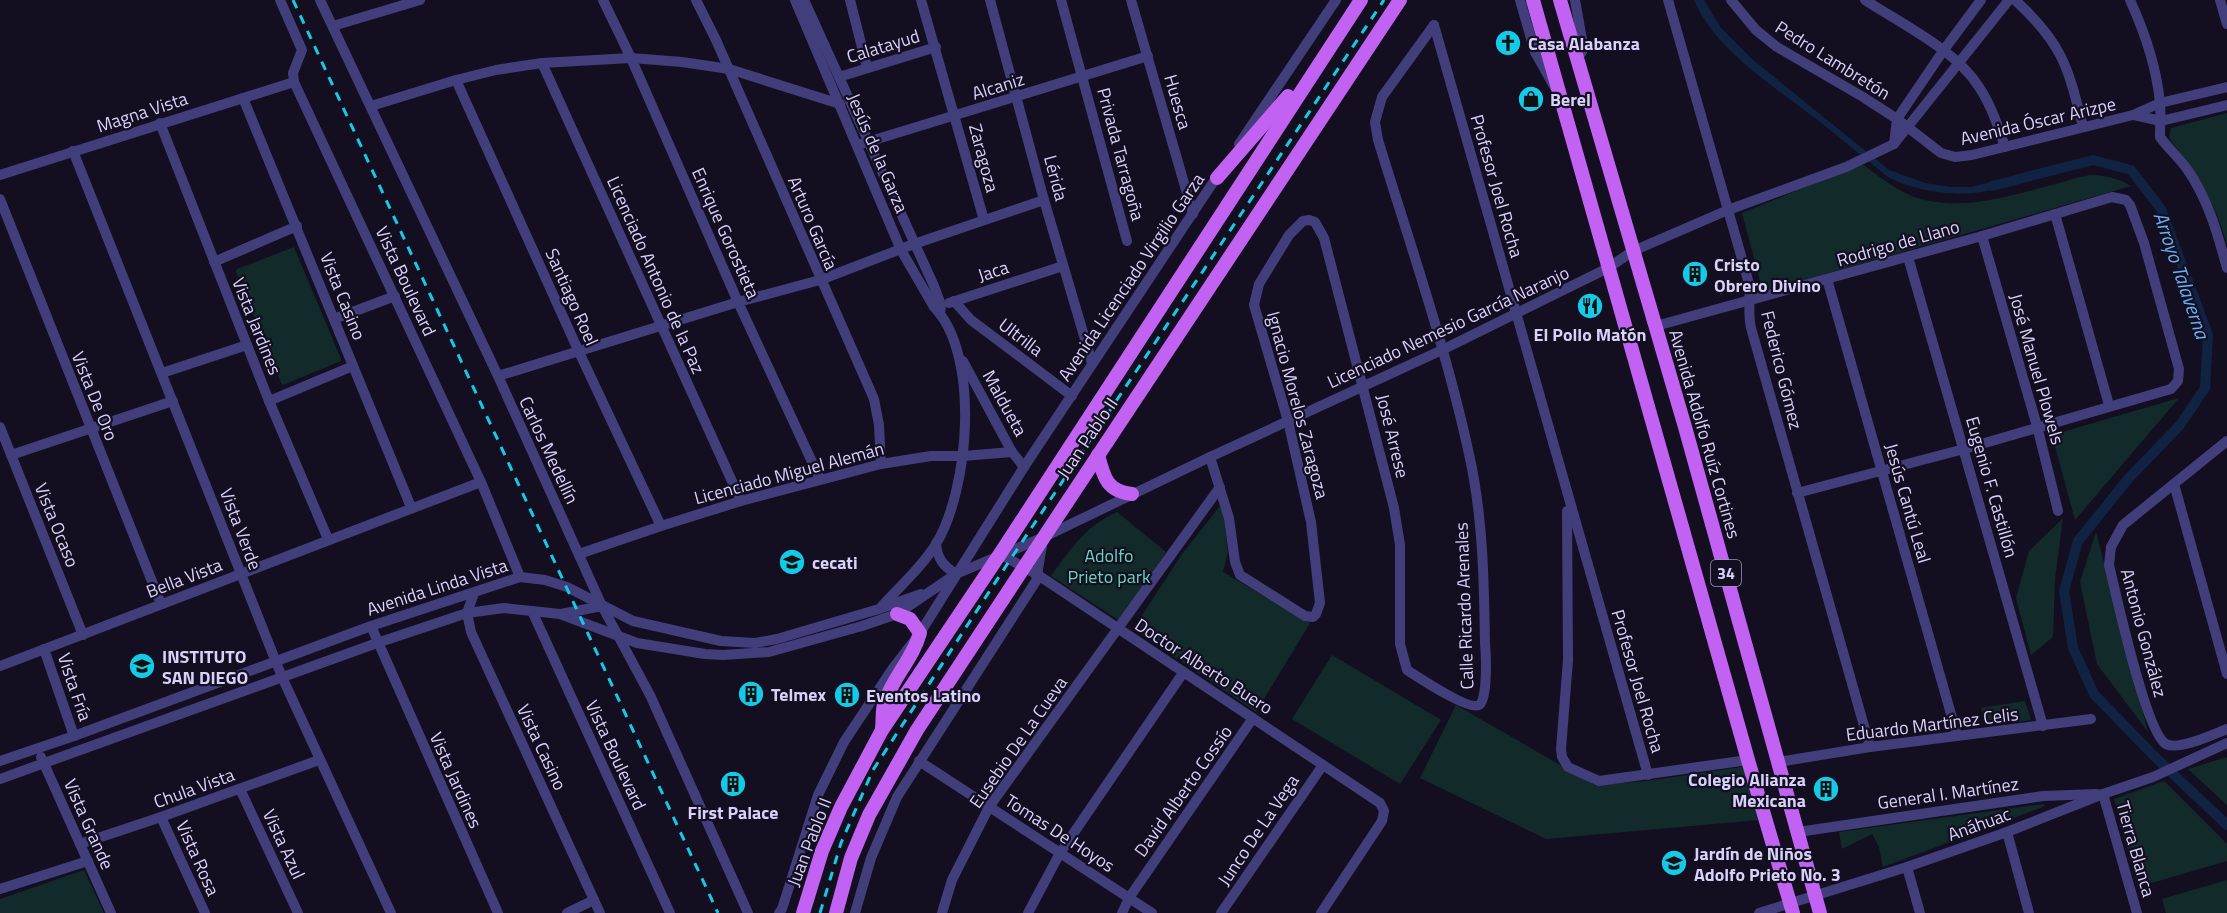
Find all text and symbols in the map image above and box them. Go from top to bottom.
street label: Pedro Lambretón [1770,14,1896,106]
street label: Calatayud [843,22,923,70]
church icon: Casa Alabanza [1493,28,1523,58]
place label: Casa Alabanza [1528,30,1640,57]
street label: Alcaniz [968,65,1028,107]
street label: Huesca [1157,71,1199,133]
street label: Privada Tarragoña [1090,84,1152,224]
shop icon: Berel [1516,84,1546,114]
street label: Magna Vista [93,85,191,139]
place label: Berel [1550,86,1591,113]
street label: Jesús de la Garza [841,89,915,217]
street label: Avenida Óscar Arizpe [1957,90,2119,152]
street label: Profesor Joel Rocha [1464,111,1530,261]
street label: Zaragoza [962,121,1006,195]
street label: Lérida [1037,152,1075,204]
street label: Enrique Gorostieta [685,163,767,303]
street label: Avenida Licenciado Virgilio Garza [1051,168,1211,386]
street label: Licenciado Antonio de la Paz [600,172,712,378]
street label: Arturo García [781,172,845,274]
water label: Arroyo Talaverna [2146,207,2219,344]
street label: Rodrigo de Llano [1834,213,1962,273]
street label: Vista Boulevard [369,222,443,340]
street label: Santiago Roel [539,244,605,350]
street label: Vista Casino [313,248,373,344]
place label: Cristo Obrero Divino [1714,251,1821,299]
street label: Jaca [974,253,1012,289]
street label: Licenciado Nemesio García Naranjo [1322,259,1574,395]
building icon: Cristo Obrero Divino [1680,259,1710,289]
street label: Vista Jardines [225,273,289,379]
street label: José Manuel Plowels [2003,290,2071,448]
restaurant icon: El Pollo Matón [1575,291,1605,321]
street label: Ignacio Morelos Zaragoza [1260,308,1336,502]
street label: Federico Gómez [1754,308,1810,432]
street label: Ultrilla [993,311,1049,363]
place label: El Pollo Matón [1534,321,1646,348]
street label: Avenida Adolfo Ruíz Cortines [1662,326,1748,542]
street label: Vista De Oro [65,347,125,445]
street label: Maldueta [976,365,1034,441]
street label: José Arrese [1370,391,1416,481]
street label: Carlos Medellín [512,392,586,508]
street label: Juan Pablo II [1050,392,1124,484]
street label: Eugenio F. Castillón [1959,413,2025,561]
street label: Licenciado Miguel Alemán [691,435,887,511]
street label: Jesús Cantú Leal [1878,440,1938,566]
street label: Vista Ocaso [28,479,86,571]
street label: Vista Verde [213,484,269,574]
street label: Calle Ricardo Arenales [1448,522,1480,690]
park label: Adolfo Prieto park [1067,542,1151,590]
school or university icon: cecati [777,547,807,577]
place label: cecati [812,549,858,576]
street label: Bella Vista [142,551,226,605]
street label: Avenida Linda Vista [363,551,511,623]
road number: 34 [1711,560,1741,586]
street label: Antonio González [2114,566,2174,700]
street label: Profesor Joel Rocha [1605,606,1671,756]
street label: Doctor Alberto Buero [1130,611,1278,721]
place label: INSTITUTO SAN DIEGO [162,643,248,691]
street label: Vista Fría [51,649,99,725]
school or university icon: INSTITUTO SAN DIEGO [127,651,157,681]
street label: Eusebio De La Cueva [962,671,1074,813]
building icon: Telmex [736,679,766,709]
building icon: Eventos Latino [832,680,862,710]
place label: Telmex [771,681,827,708]
place label: Eventos Latino [866,682,981,709]
street label: Vista Boulevard [579,696,653,814]
street label: Vista Casino [510,699,574,795]
street label: Eduardo Martínez Celis [1844,700,2020,748]
street label: David Alberto Cossío [1127,720,1239,862]
street label: Vista Jardines [423,728,489,832]
street label: Chula Vista [150,761,238,815]
place label: Colegio Alianza Mexicana [1688,766,1806,814]
building icon: First Palace [718,769,748,799]
street label: Junco De La Vega [1211,769,1305,891]
street label: General I. Martínez [1876,770,2020,816]
street label: Vista Grande [57,774,121,874]
building icon: Colegio Alianza Mexicana [1811,774,1841,804]
street label: Tomas De Hoyos [1000,787,1120,879]
street label: Juan Pablo II [780,794,838,890]
street label: Tierra Blanca [2109,798,2163,900]
place label: First Palace [688,799,778,826]
street label: Anáhuac [1944,800,2015,848]
street label: Vista Azul [256,804,312,884]
street label: Vista Rosa [169,816,227,900]
place label: Jardín de Niños Adolfo Prieto No. 3 [1694,840,1841,888]
school or university icon: Jardín de Niños Adolfo Prieto No. 3 [1659,848,1689,878]

